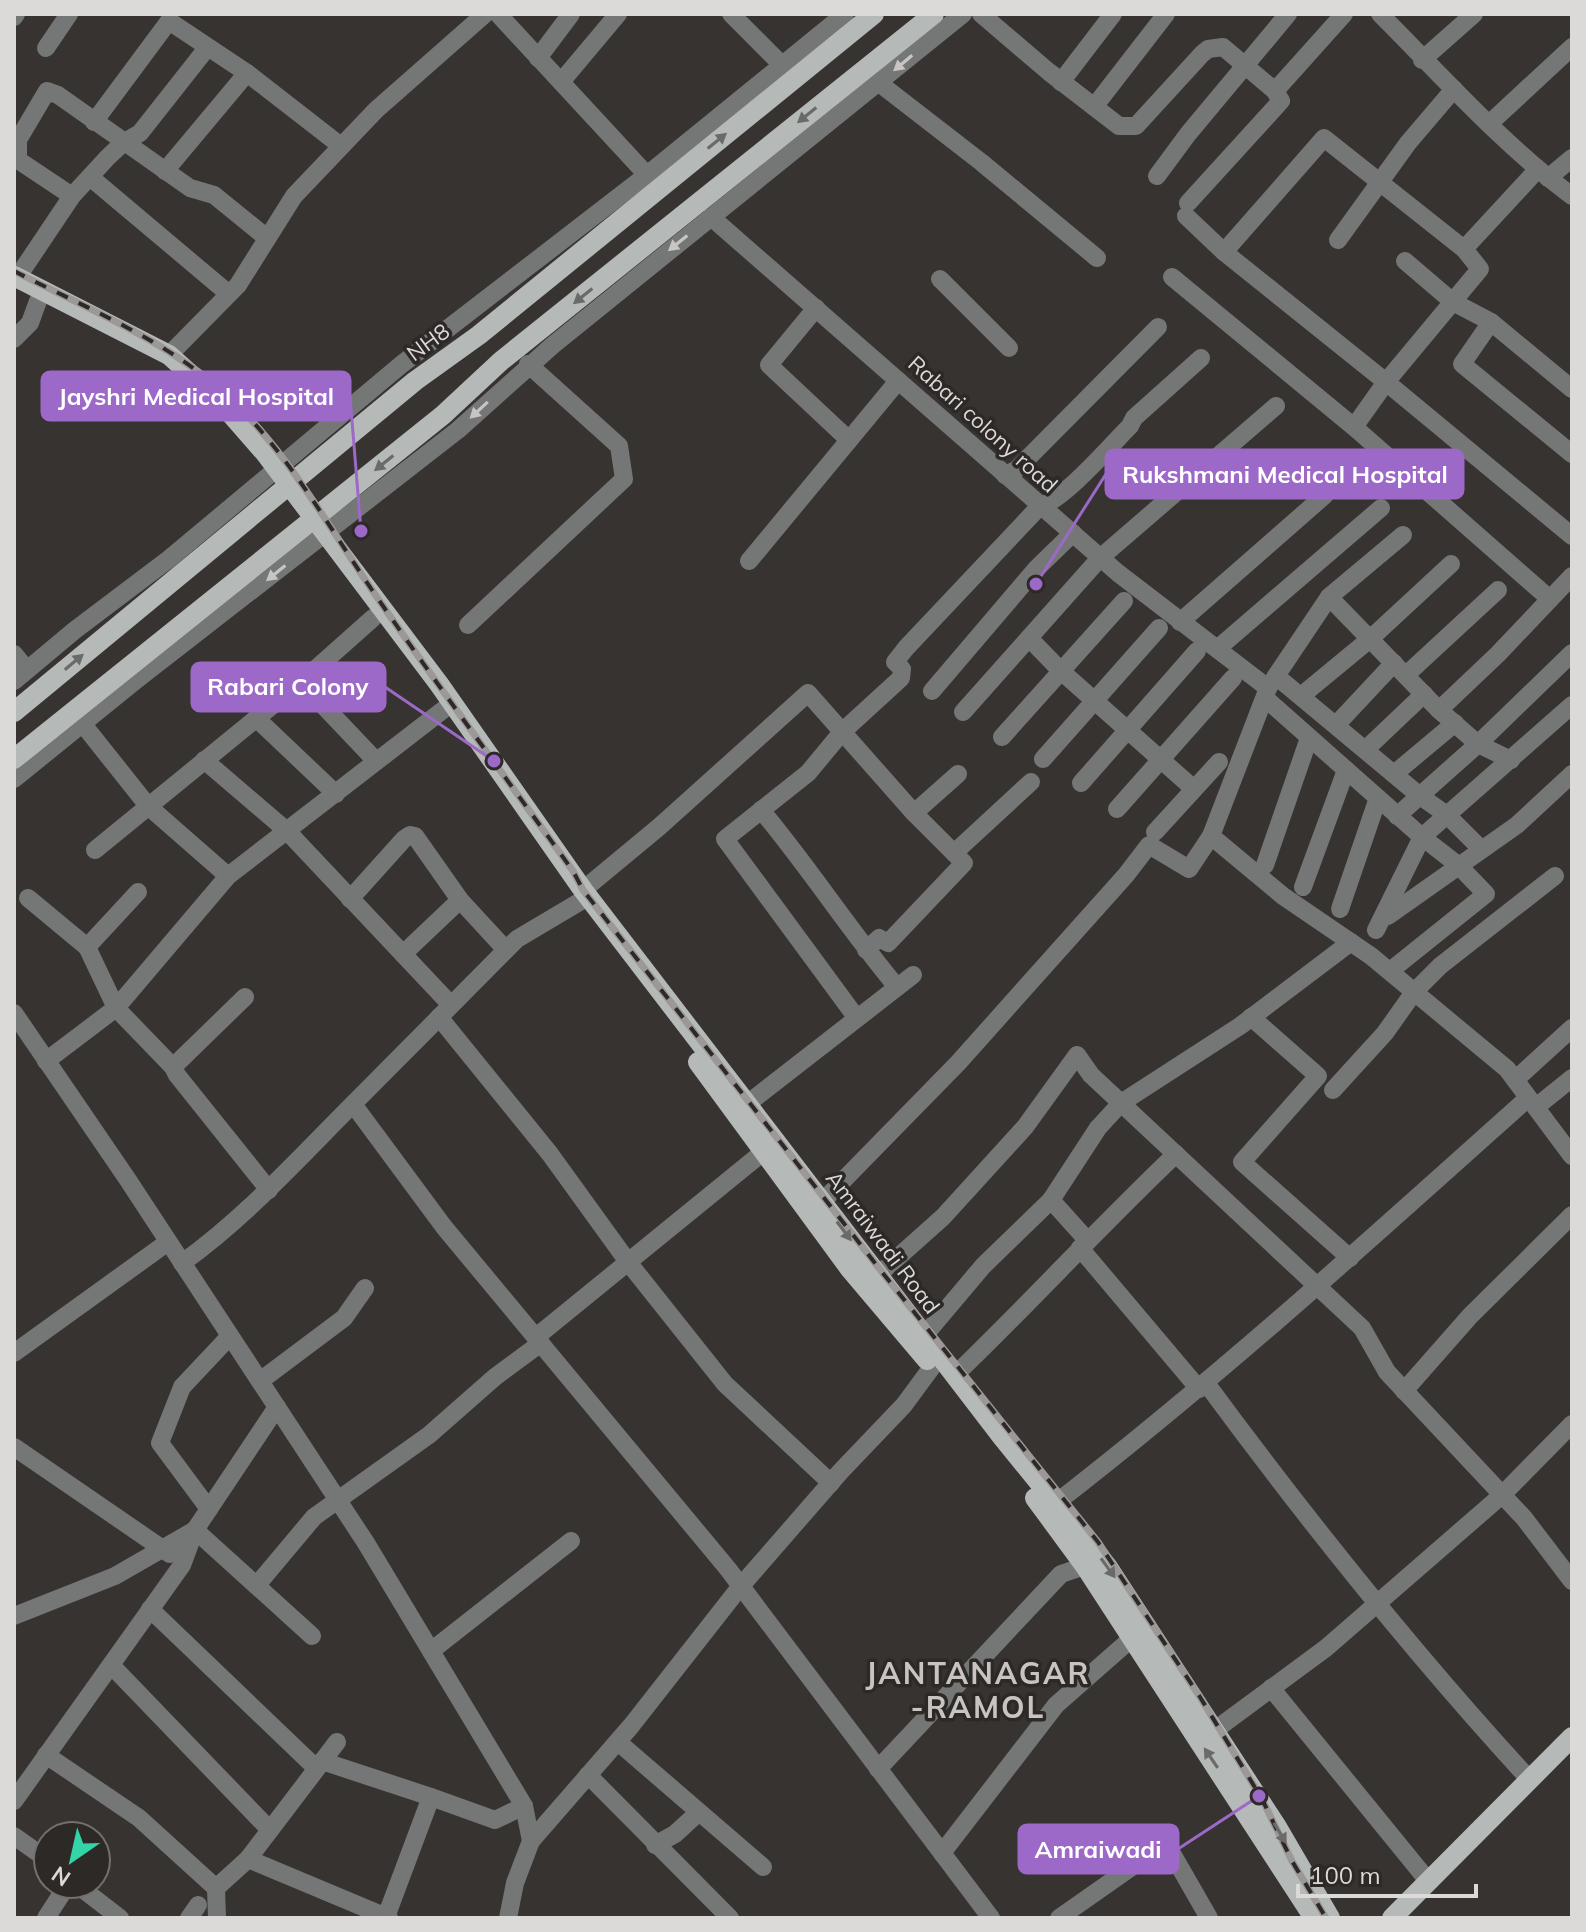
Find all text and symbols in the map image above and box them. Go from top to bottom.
one-way arrow [893,54,913,71]
one-way arrow [797,107,817,123]
one-way arrow [707,133,727,150]
one-way arrow [668,235,688,251]
one-way arrow [573,287,593,303]
street label: NH8 [401,317,455,367]
street label: Rabari colony road [902,349,1064,499]
callout: Jayshri Medical Hospital [42,372,350,420]
text: Jayshri Medical Hospital [58,381,334,411]
one-way arrow [470,401,489,419]
callout: Rukshmani Medical Hospital [1106,450,1463,498]
one-way arrow [374,454,394,471]
text: Rukshmani Medical Hospital [1122,459,1448,489]
one-way arrow [266,564,286,580]
one-way arrow [64,654,84,671]
callout: Rabari Colony [192,663,385,711]
text: Rabari Colony [207,671,370,701]
street label: Amraiwadi Road [820,1165,946,1319]
one-way arrow [835,1221,851,1241]
one-way arrow [1100,1557,1115,1578]
district label: JANTANAGAR -RAMOL [865,1654,1091,1726]
one-way arrow [1203,1748,1218,1769]
north arrow [32,1820,112,1900]
one-way arrow [1273,1821,1287,1844]
callout: Amraiwadi [1019,1825,1178,1873]
text: Amraiwadi [1034,1834,1162,1864]
scale bar [1298,1848,1476,1898]
text: N [46,1860,76,1893]
text: 100 m [1310,1860,1381,1890]

